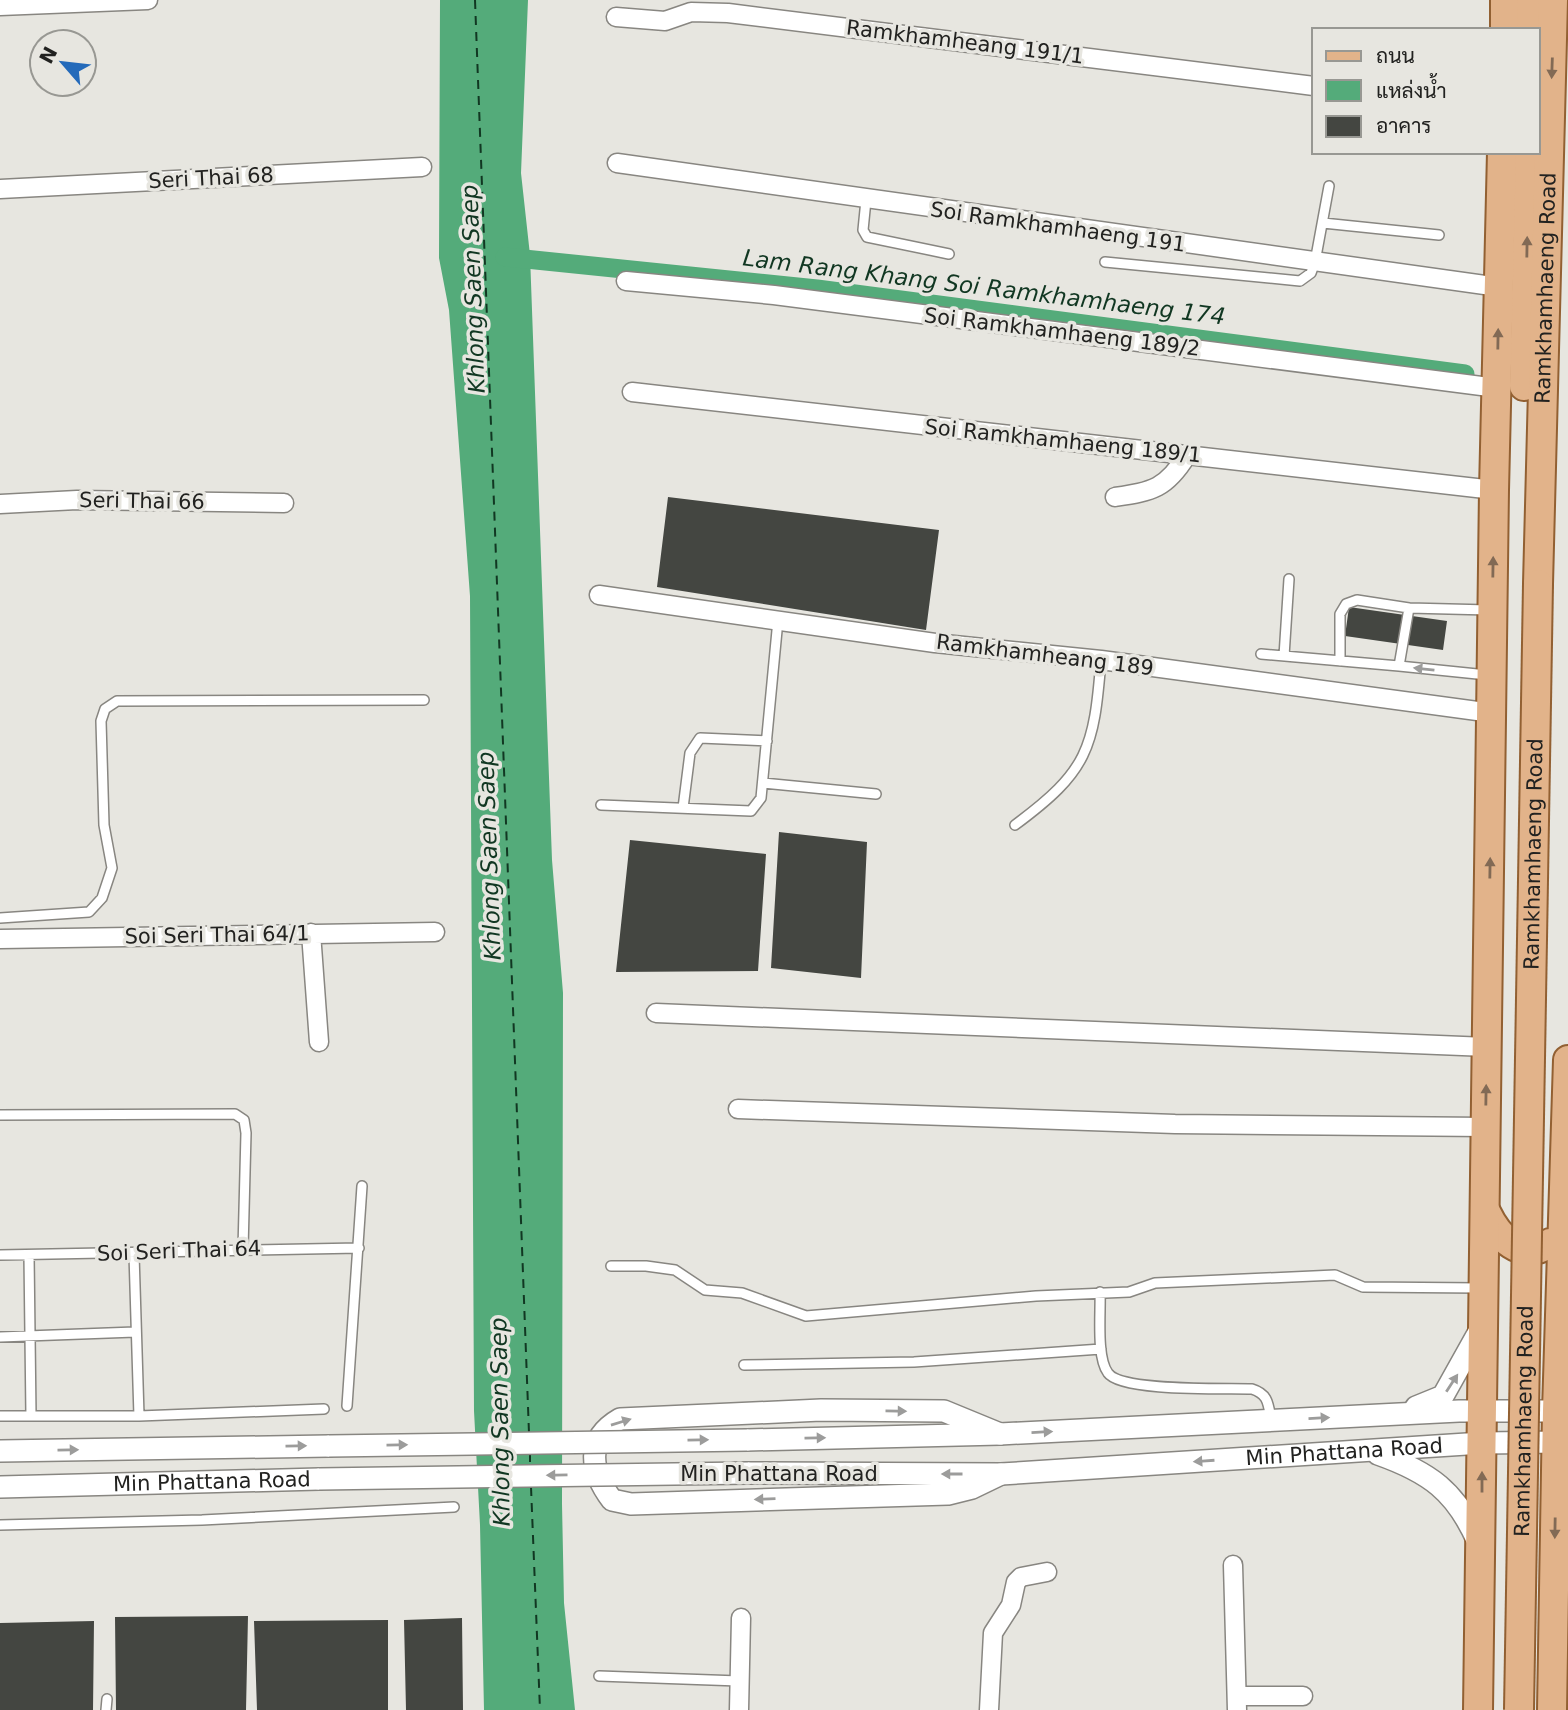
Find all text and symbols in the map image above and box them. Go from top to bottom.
street label: Ramkhamheang 191/1 [845,16,1085,68]
north arrow [28,28,98,98]
legend [1312,28,1540,154]
text: N [35,43,61,67]
text: ถนน [1376,44,1415,68]
one-way arrow [1546,57,1558,79]
text: แหล่งน้ำ [1376,73,1447,103]
text: อาคาร [1376,114,1432,138]
street label: Seri Thai 68 [148,163,274,193]
street label: Ramkhamhaeng Road [1531,172,1561,404]
water label: Khlong Saen Saep [456,184,490,394]
street label: Soi Ramkhamhaeng 191 [929,197,1187,257]
one-way arrow [1521,236,1532,258]
water label: Lam Rang Khang Soi Ramkhamhaeng 174 [741,244,1227,330]
street label: Soi Ramkhamhaeng 189/2 [923,303,1201,361]
one-way arrow [1492,328,1504,350]
street label: Soi Ramkhamhaeng 189/1 [924,415,1202,467]
street label: Seri Thai 66 [79,488,205,514]
one-way arrow [1487,555,1499,577]
street label: Ramkhamheang 189 [935,630,1155,680]
one-way arrow [1413,663,1435,674]
street label: Ramkhamhaeng Road [1519,738,1547,970]
water label: Khlong Saen Saep [472,751,506,961]
one-way arrow [1484,856,1496,878]
street label: Soi Seri Thai 64/1 [124,921,310,949]
one-way arrow [1481,1084,1492,1106]
street label: Soi Seri Thai 64 [96,1236,262,1266]
street label: Ramkhamhaeng Road [1510,1305,1538,1537]
water label: Khlong Saen Saep [485,1317,515,1527]
one-way arrow [1445,1373,1458,1393]
one-way arrow [885,1405,907,1417]
one-way arrow [1308,1412,1330,1423]
one-way arrow [610,1416,631,1426]
one-way arrow [1032,1426,1054,1437]
one-way arrow [804,1432,826,1444]
street label: Min Phattana Road [1245,1434,1444,1470]
one-way arrow [687,1435,709,1446]
one-way arrow [386,1439,408,1451]
one-way arrow [285,1440,307,1452]
one-way arrow [57,1444,79,1456]
one-way arrow [1192,1456,1214,1467]
street label: Min Phattana Road [680,1462,878,1486]
street label: Min Phattana Road [113,1467,311,1496]
one-way arrow [941,1468,963,1479]
one-way arrow [546,1470,568,1481]
one-way arrow [1476,1471,1487,1493]
one-way arrow [754,1494,776,1505]
one-way arrow [1549,1517,1560,1539]

